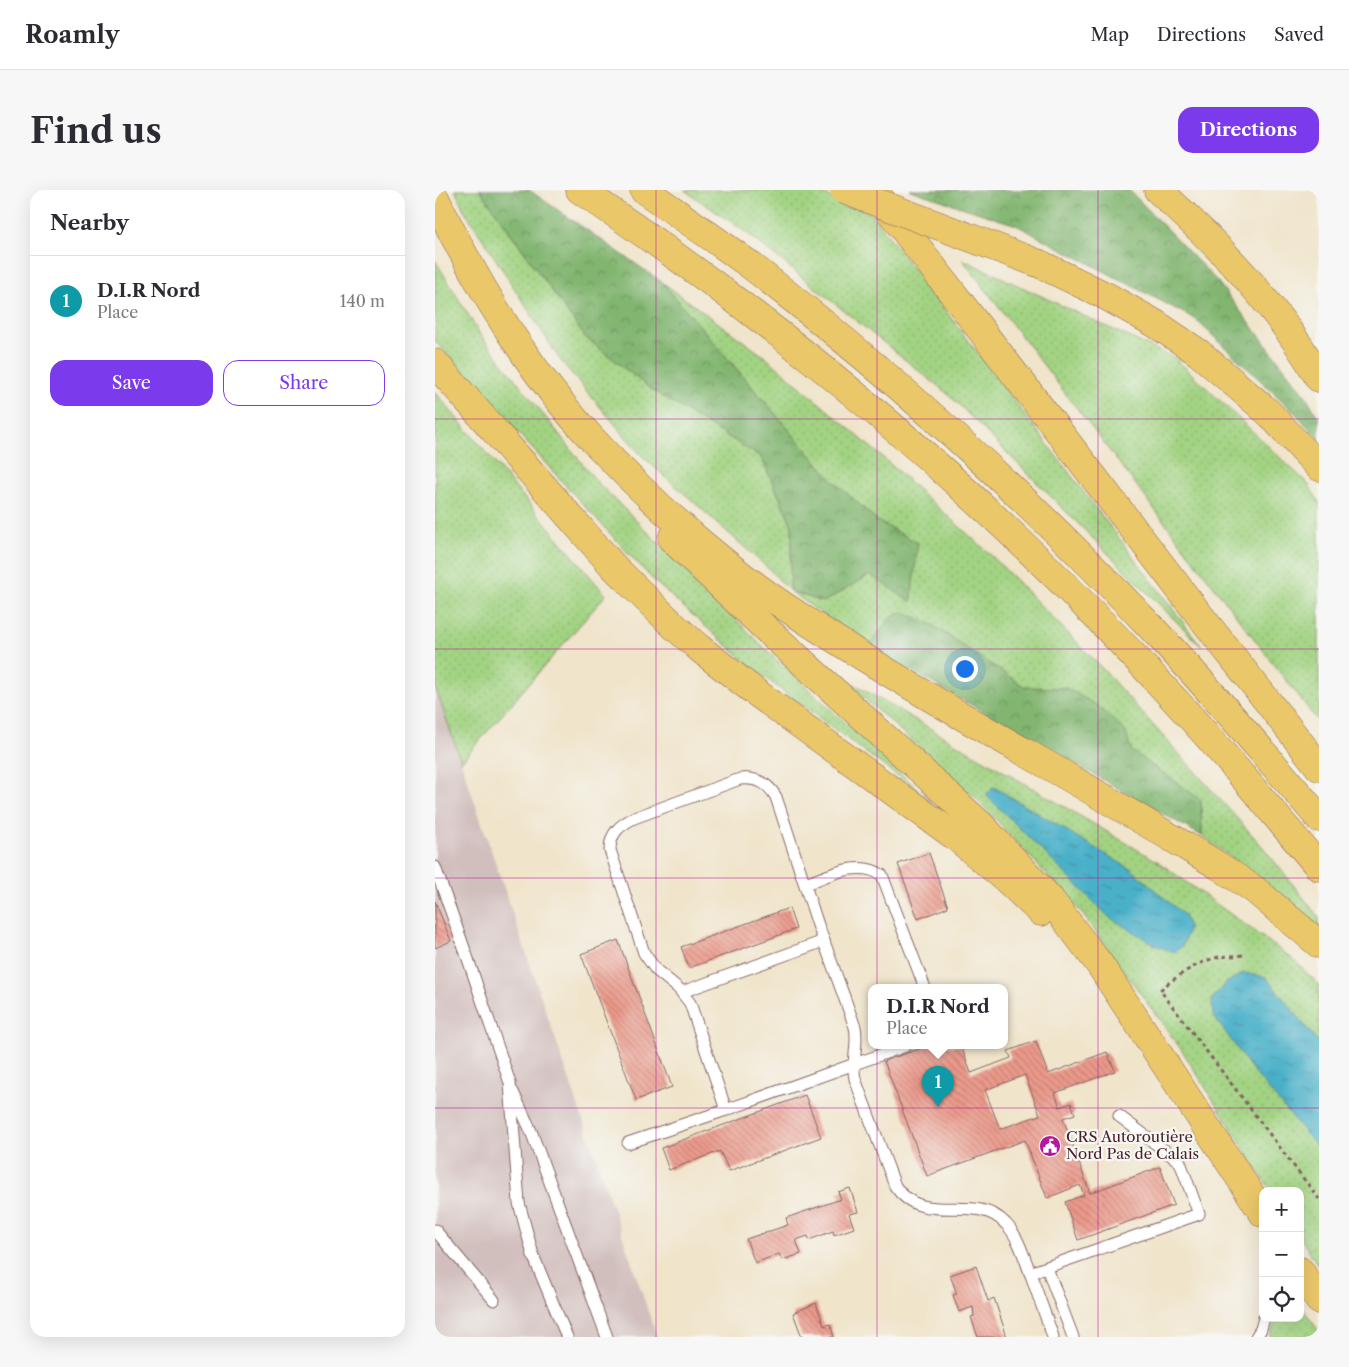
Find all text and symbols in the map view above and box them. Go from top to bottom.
text: Roamly [25,20,119,49]
text: Map [1090,24,1129,46]
text: Directions [1157,24,1246,46]
text: Saved [1274,24,1324,46]
button: Directions [1178,107,1319,153]
text: Find us [30,109,162,152]
text: Nearby [50,210,129,235]
text: D.I.R Nord [97,279,200,302]
text: 1 [62,291,70,311]
text: 140 m [340,291,385,311]
text: Place [97,302,138,322]
button: Save [50,360,213,406]
button: Share [223,360,385,406]
your location [952,656,978,682]
popup [868,984,1008,1049]
text: D.I.R Nord [886,995,990,1018]
text: Place [886,1018,927,1038]
pin: 1 [922,1066,954,1107]
place label: CRS Autoroutière Nord Pas de Calais [1066,1127,1199,1163]
public building icon: CRS Autoroutière Nord Pas de Calais [1038,1134,1062,1158]
map controls [1259,1187,1304,1322]
button: + [1259,1187,1304,1232]
button: − [1259,1232,1304,1277]
button: locate [1259,1277,1304,1322]

